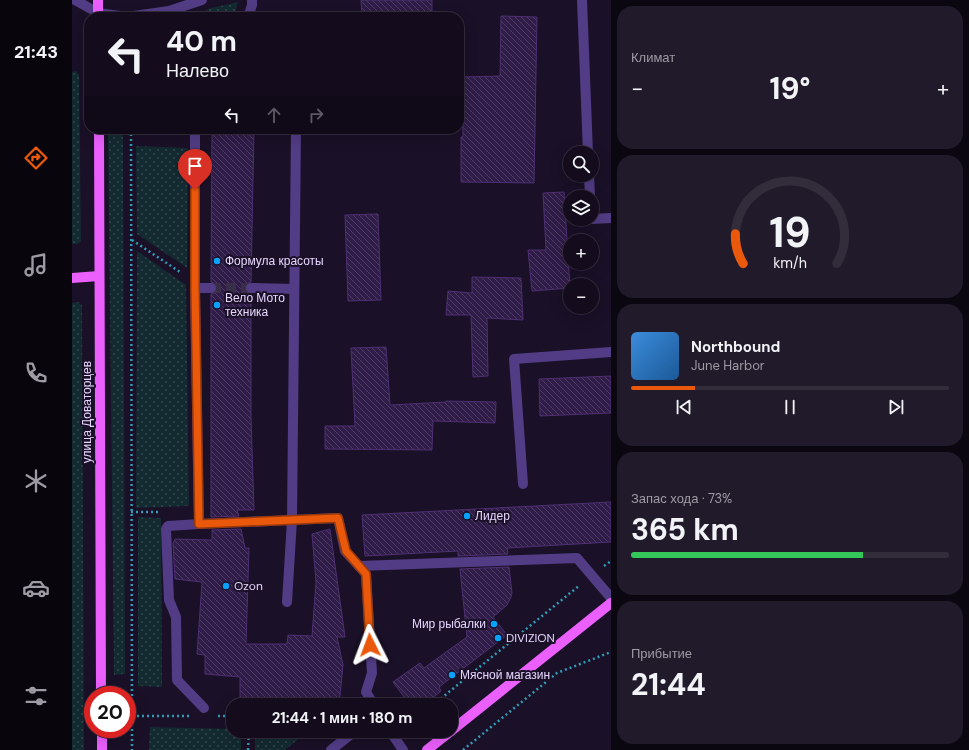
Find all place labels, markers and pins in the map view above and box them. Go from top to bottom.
pin [178,149,212,190]
place label: Формула красоты [225,253,324,269]
marker: Формула красоты [212,256,222,266]
place label: Вело Мото техника [225,290,285,320]
marker: Вело Мото техника [212,300,222,310]
place label: Лидер [475,508,510,524]
marker: Лидер [462,511,472,521]
place label: Ozon [234,578,263,594]
marker: Ozon [221,581,231,591]
place label: Мир рыбалки [412,616,486,632]
marker: Мир рыбалки [489,619,499,629]
place label: DIVIZION [506,630,555,646]
marker: DIVIZION [493,633,503,643]
place label: Мясной магазин [460,667,550,683]
marker: Мясной магазин [447,670,457,680]

